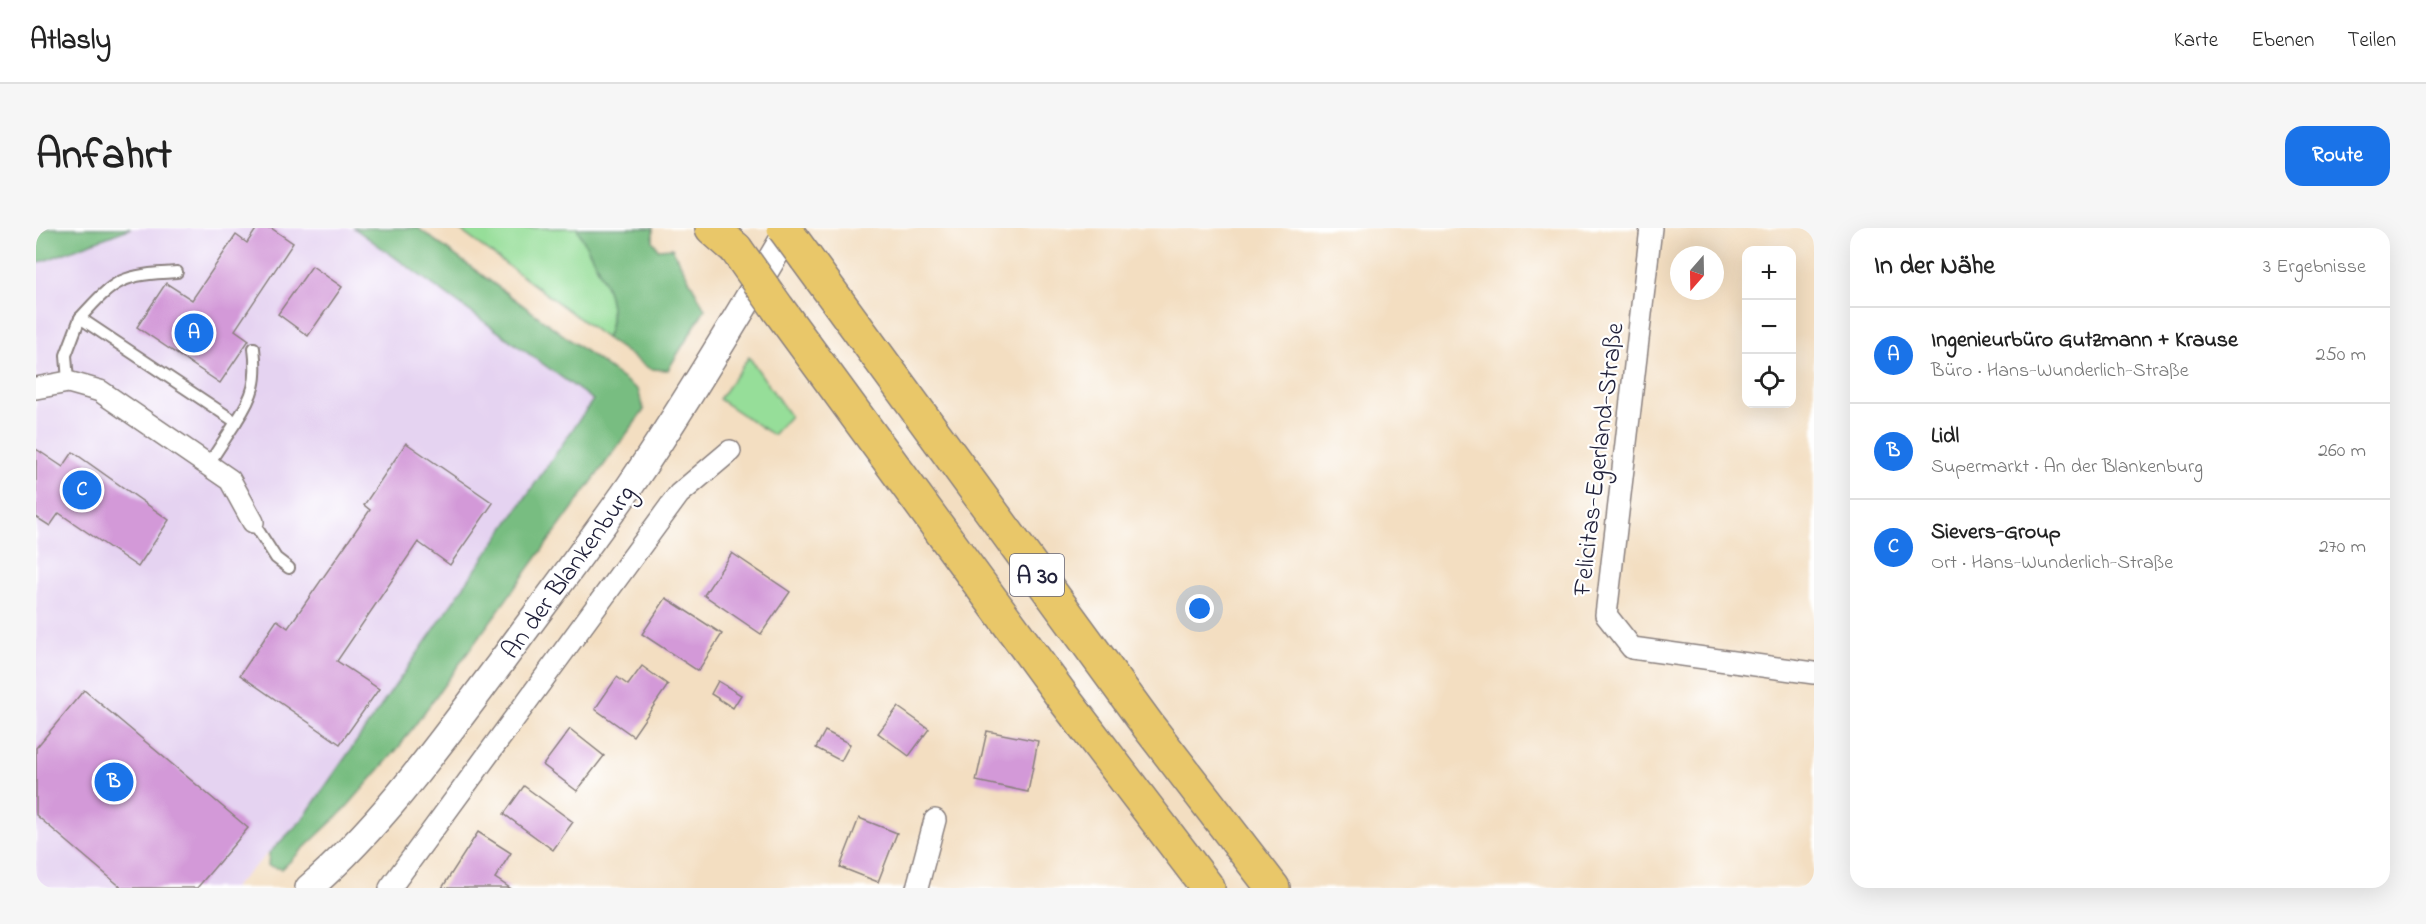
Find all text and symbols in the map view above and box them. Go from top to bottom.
text: Atlasly [30,21,111,62]
text: Karte [2174,26,2218,56]
text: Ebenen [2251,26,2314,56]
text: Teilen [2347,26,2396,56]
text: Anfahrt [36,126,172,187]
button: Route [2285,126,2390,186]
north arrow [1670,246,1724,300]
map controls [1742,246,1796,408]
button: + [1742,246,1796,300]
text: In der Nähe [1874,248,1995,286]
text: 3 Ergebnisse [2263,253,2366,282]
button: − [1742,300,1796,354]
pin: A [174,310,214,356]
street label: Felicitas-Egerland-Straße [1564,320,1636,599]
text: Ingenieurbüro Gutzmann + Krause [1931,325,2238,357]
text: A [1887,341,1900,370]
text: 250 m [2315,341,2366,370]
button: locate [1742,354,1796,408]
text: Büro · Hans-Wunderlich-Straße [1931,357,2189,386]
text: Lidl [1931,421,1959,453]
text: B [1887,437,1900,466]
text: 260 m [2318,437,2366,466]
text: Supermarkt · An der Blankenburg [1931,453,2203,482]
pin: C [62,468,102,512]
street label: An der Blankenburg [493,478,646,668]
text: Sievers-Group [1931,517,2061,549]
text: C [1888,533,1899,562]
text: 270 m [2319,533,2366,562]
text: Ort · Hans-Wunderlich-Straße [1931,549,2173,578]
road number: A 30 [1010,554,1064,596]
your location [1185,594,1214,623]
pin: B [94,760,134,804]

